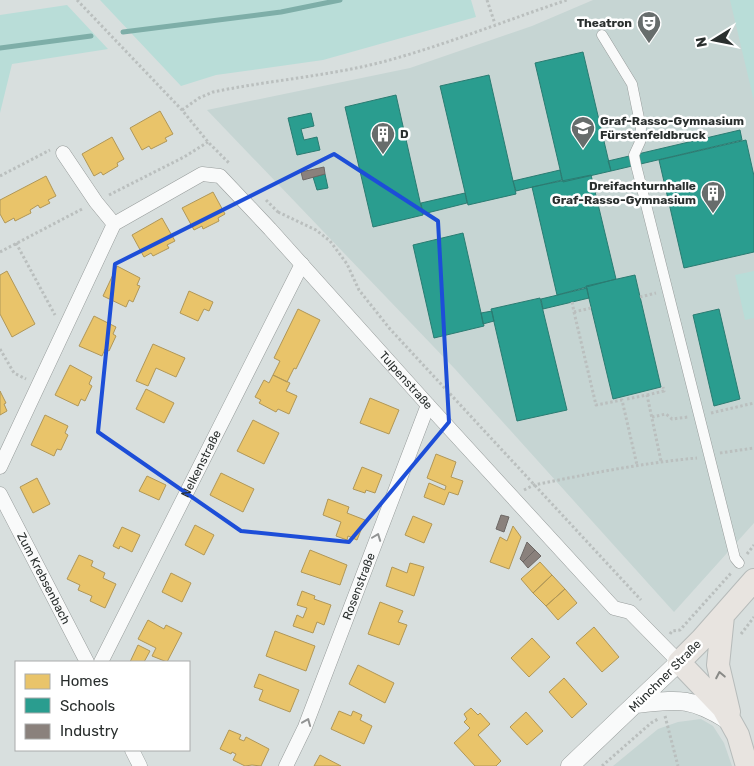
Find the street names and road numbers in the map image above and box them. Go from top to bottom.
street label: Tulpenstraße [376,348,436,412]
street label: Nelkenstraße [178,428,224,500]
street label: Zum Krebsenbach [14,530,73,627]
street label: Rosenstraße [340,551,378,622]
street label: Münchner Straße [626,637,704,715]

